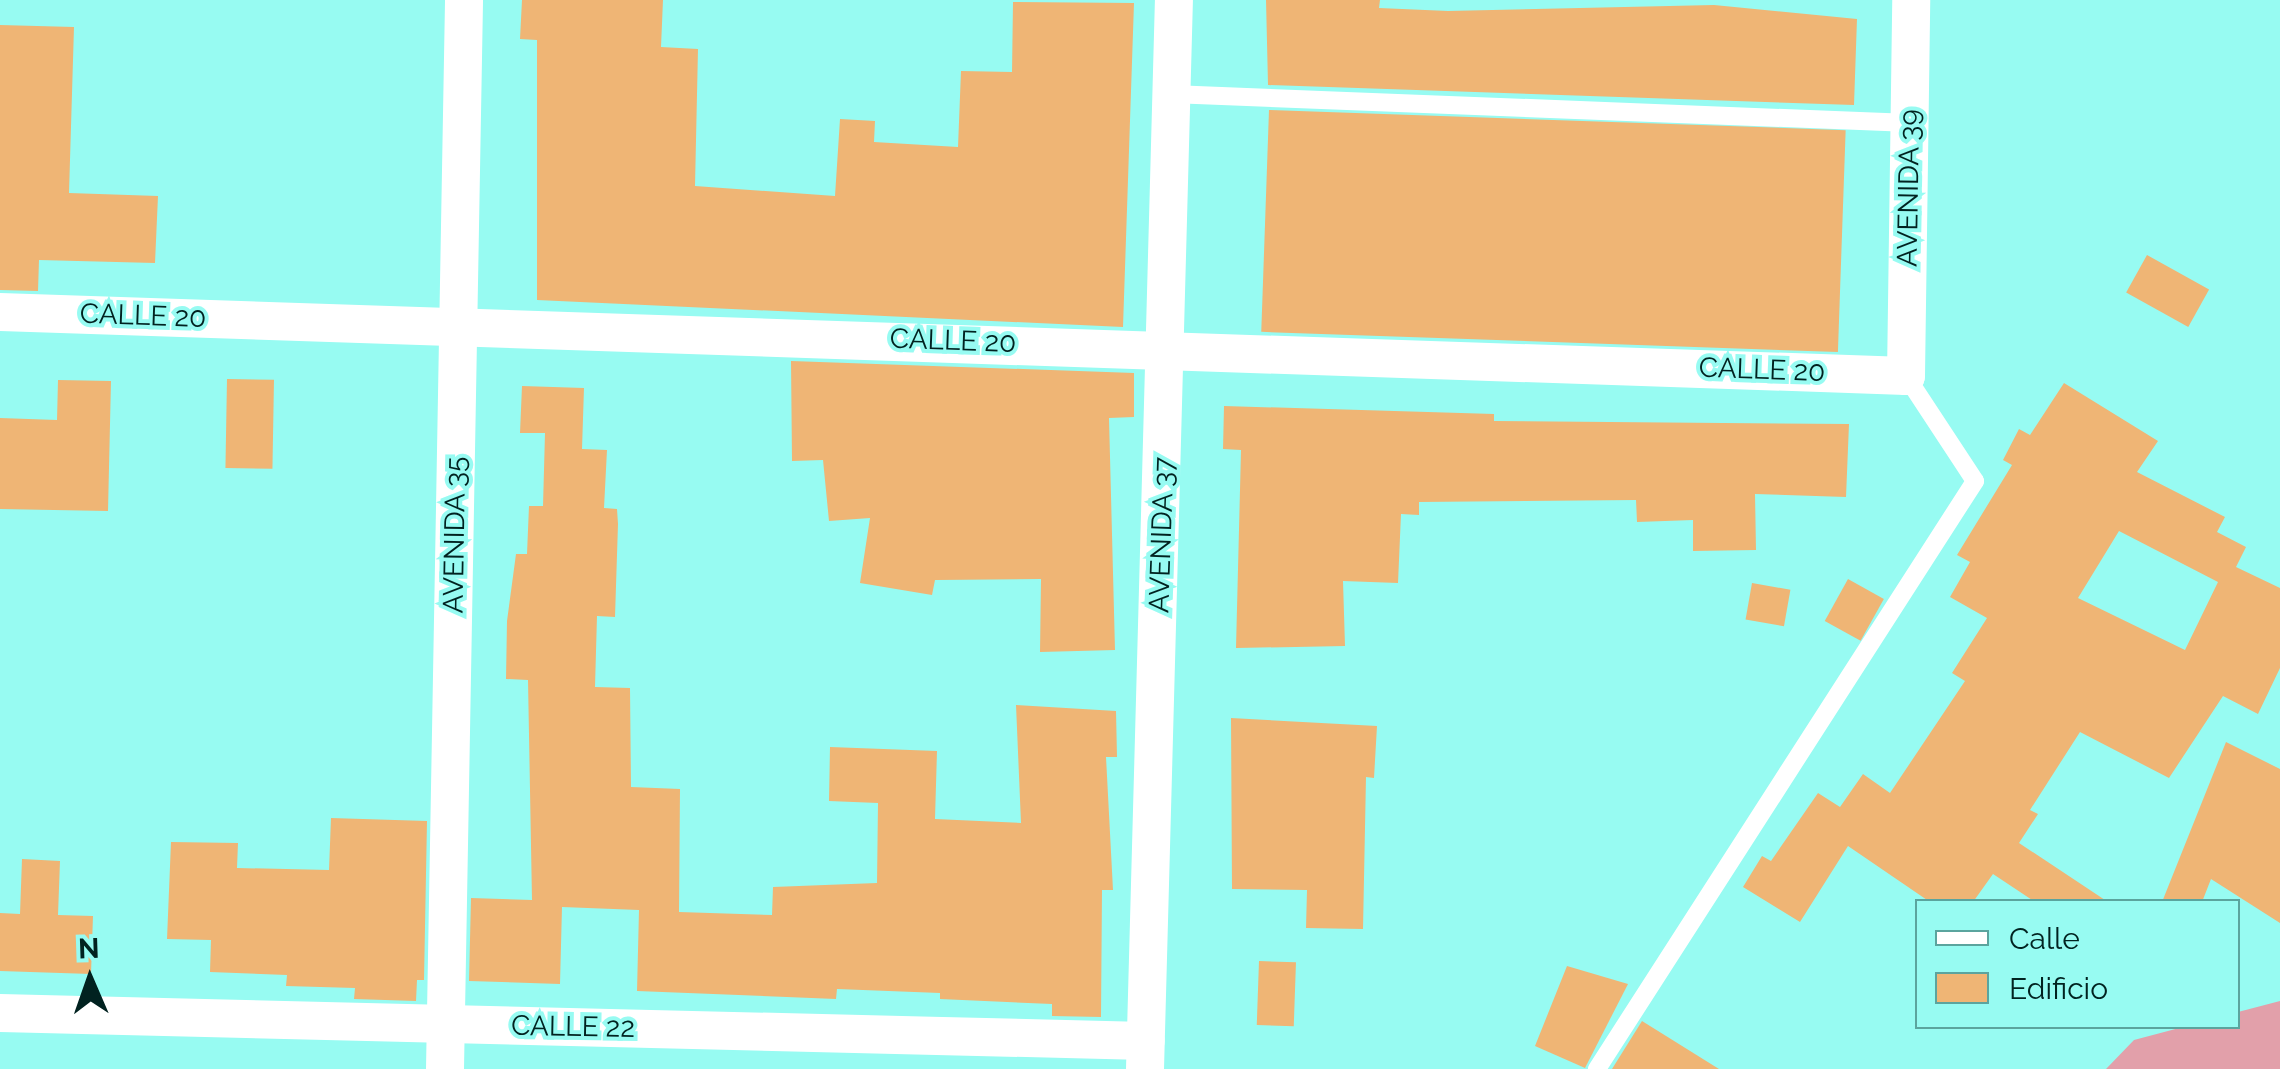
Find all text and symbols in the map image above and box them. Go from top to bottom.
street label: AVENIDA 39 [1891,108,1927,268]
street label: CALLE 20 [79,297,207,335]
street label: CALLE 20 [889,322,1017,360]
street label: CALLE 20 [1698,351,1826,389]
street label: AVENIDA 35 [437,456,473,614]
street label: AVENIDA 37 [1142,456,1182,614]
legend [1915,899,2240,1029]
text: Calle [2009,921,2080,956]
north arrow [40,929,140,1029]
text: N [78,932,100,965]
text: Edificio [2009,971,2108,1006]
street label: CALLE 22 [511,1009,635,1045]

